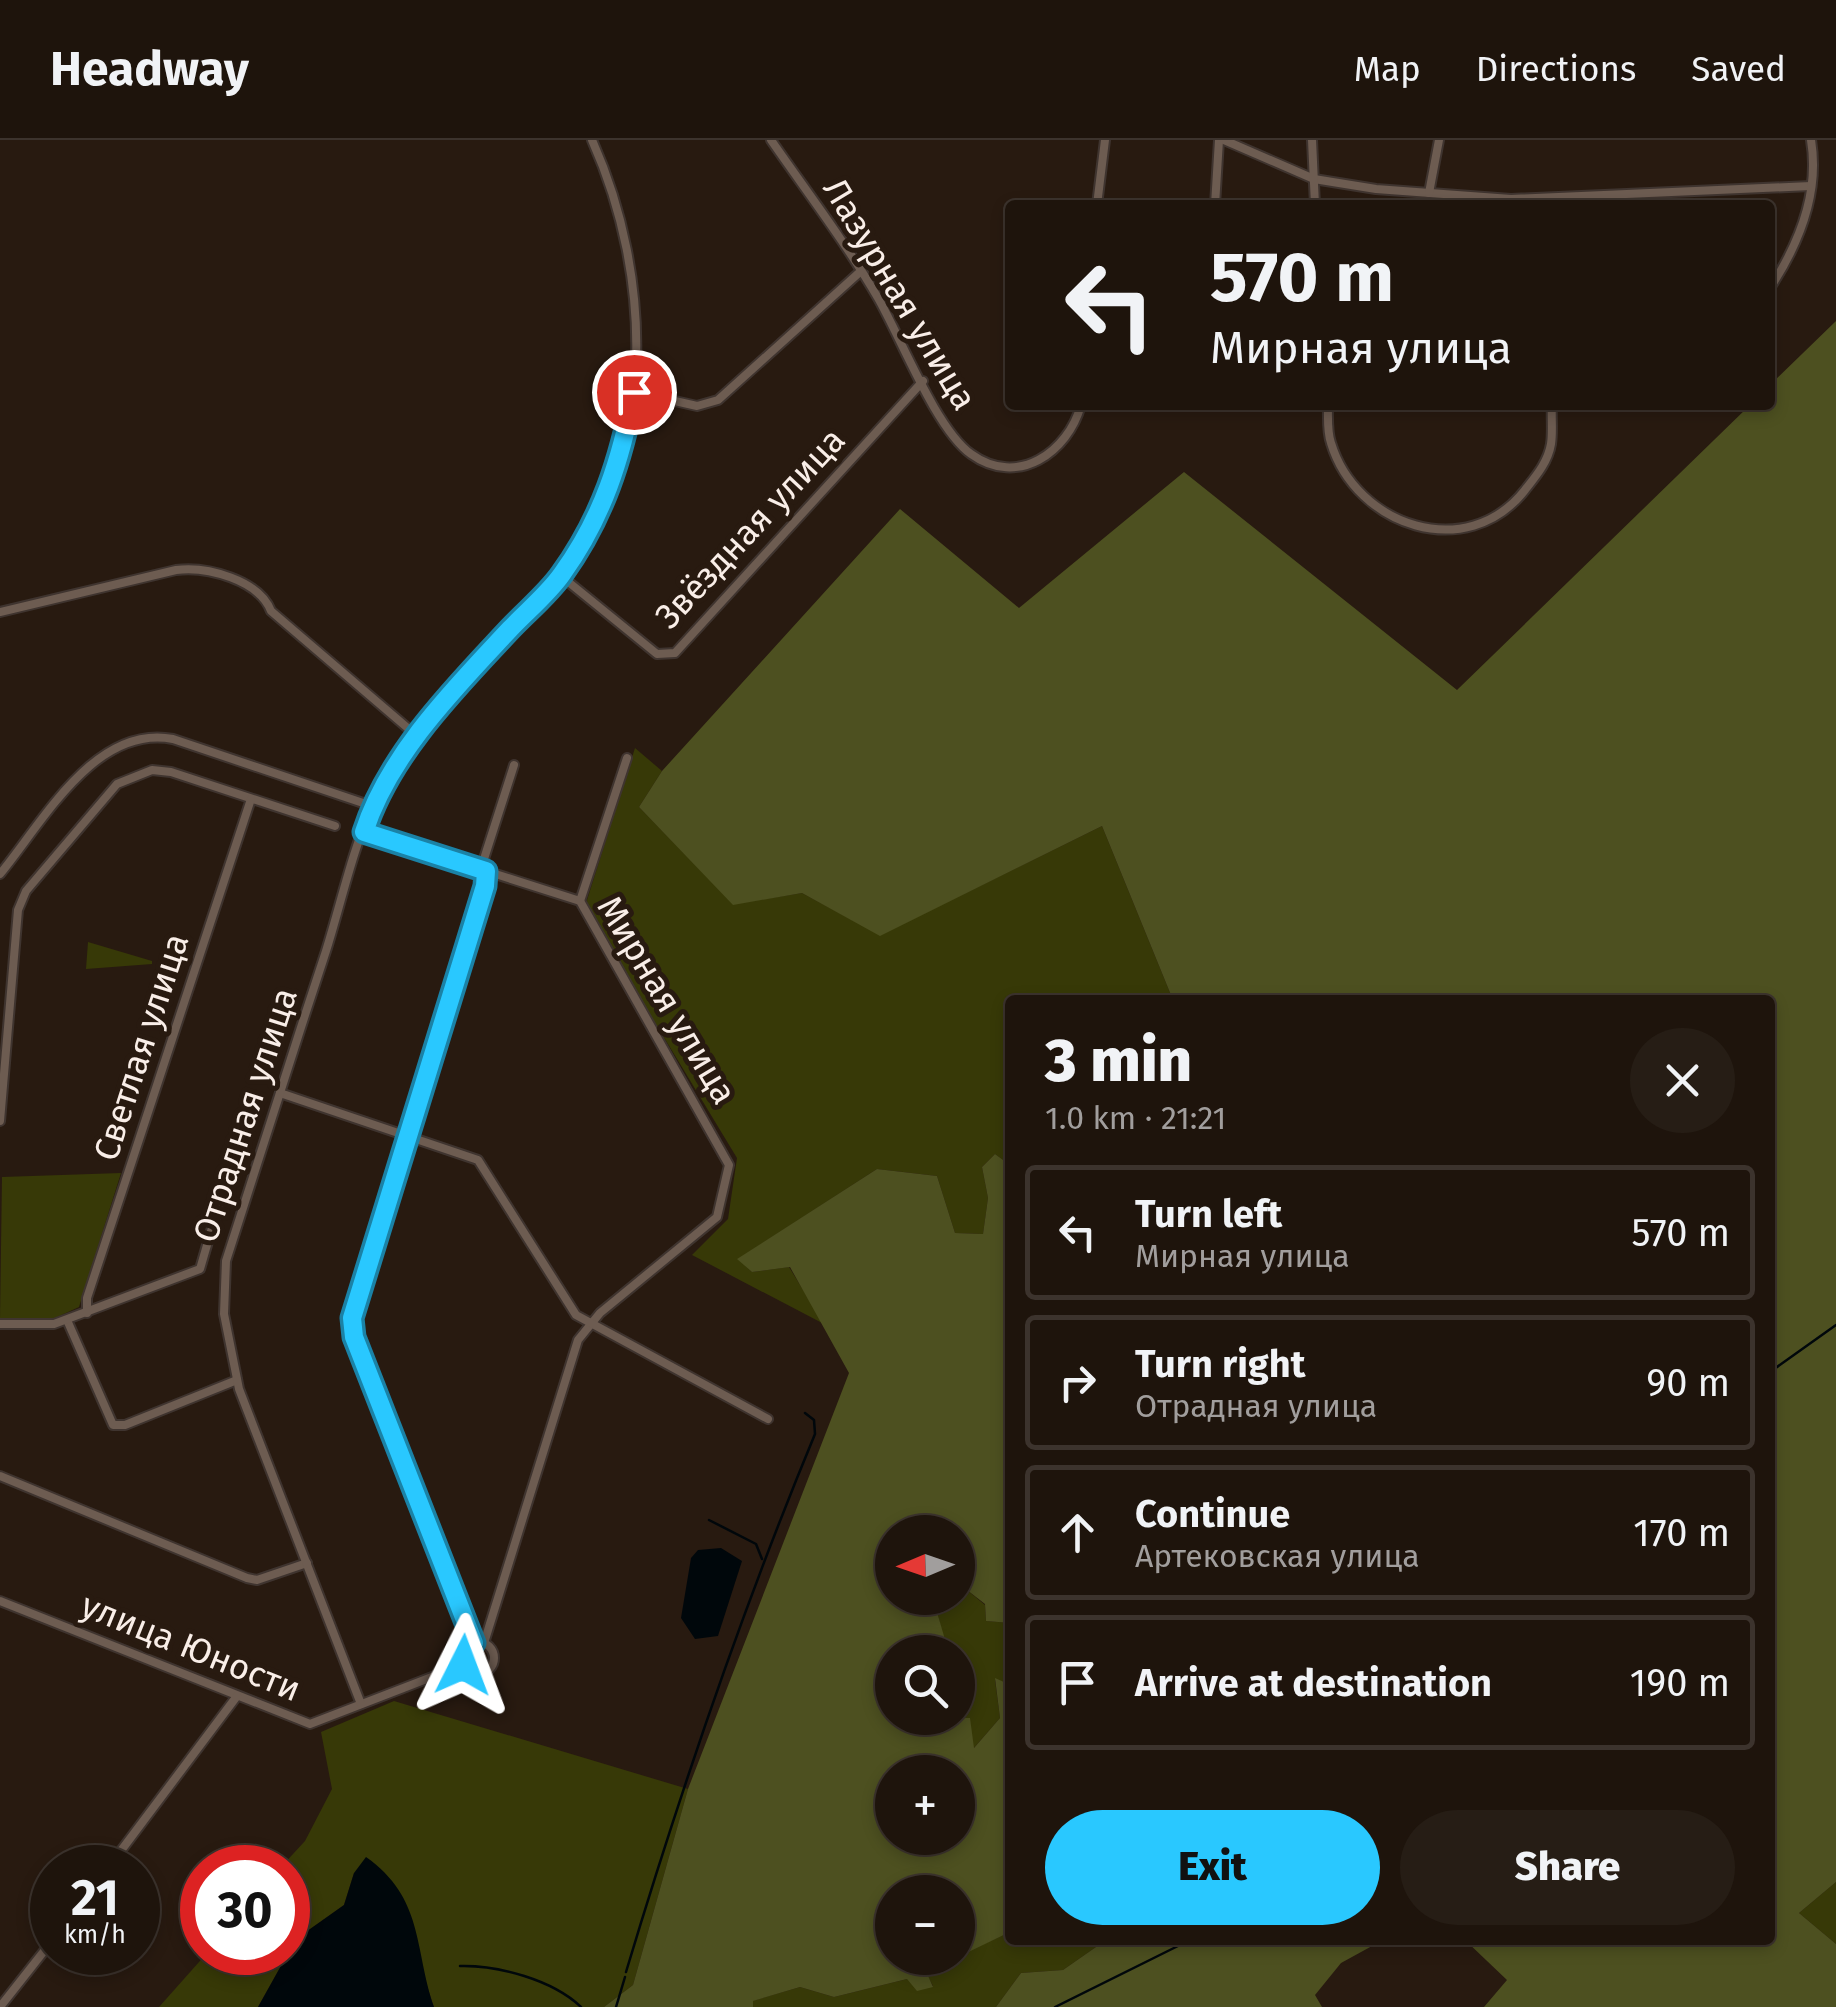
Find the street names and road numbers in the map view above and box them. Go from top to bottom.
street label: Лазурная улица [814,170,986,418]
street label: Звёздная улица [646,419,854,637]
street label: Мирная улица [589,889,745,1111]
street label: Светлая улица [85,928,197,1166]
street label: Отрадная улица [184,983,306,1247]
street label: улица Юности [75,1584,307,1710]

